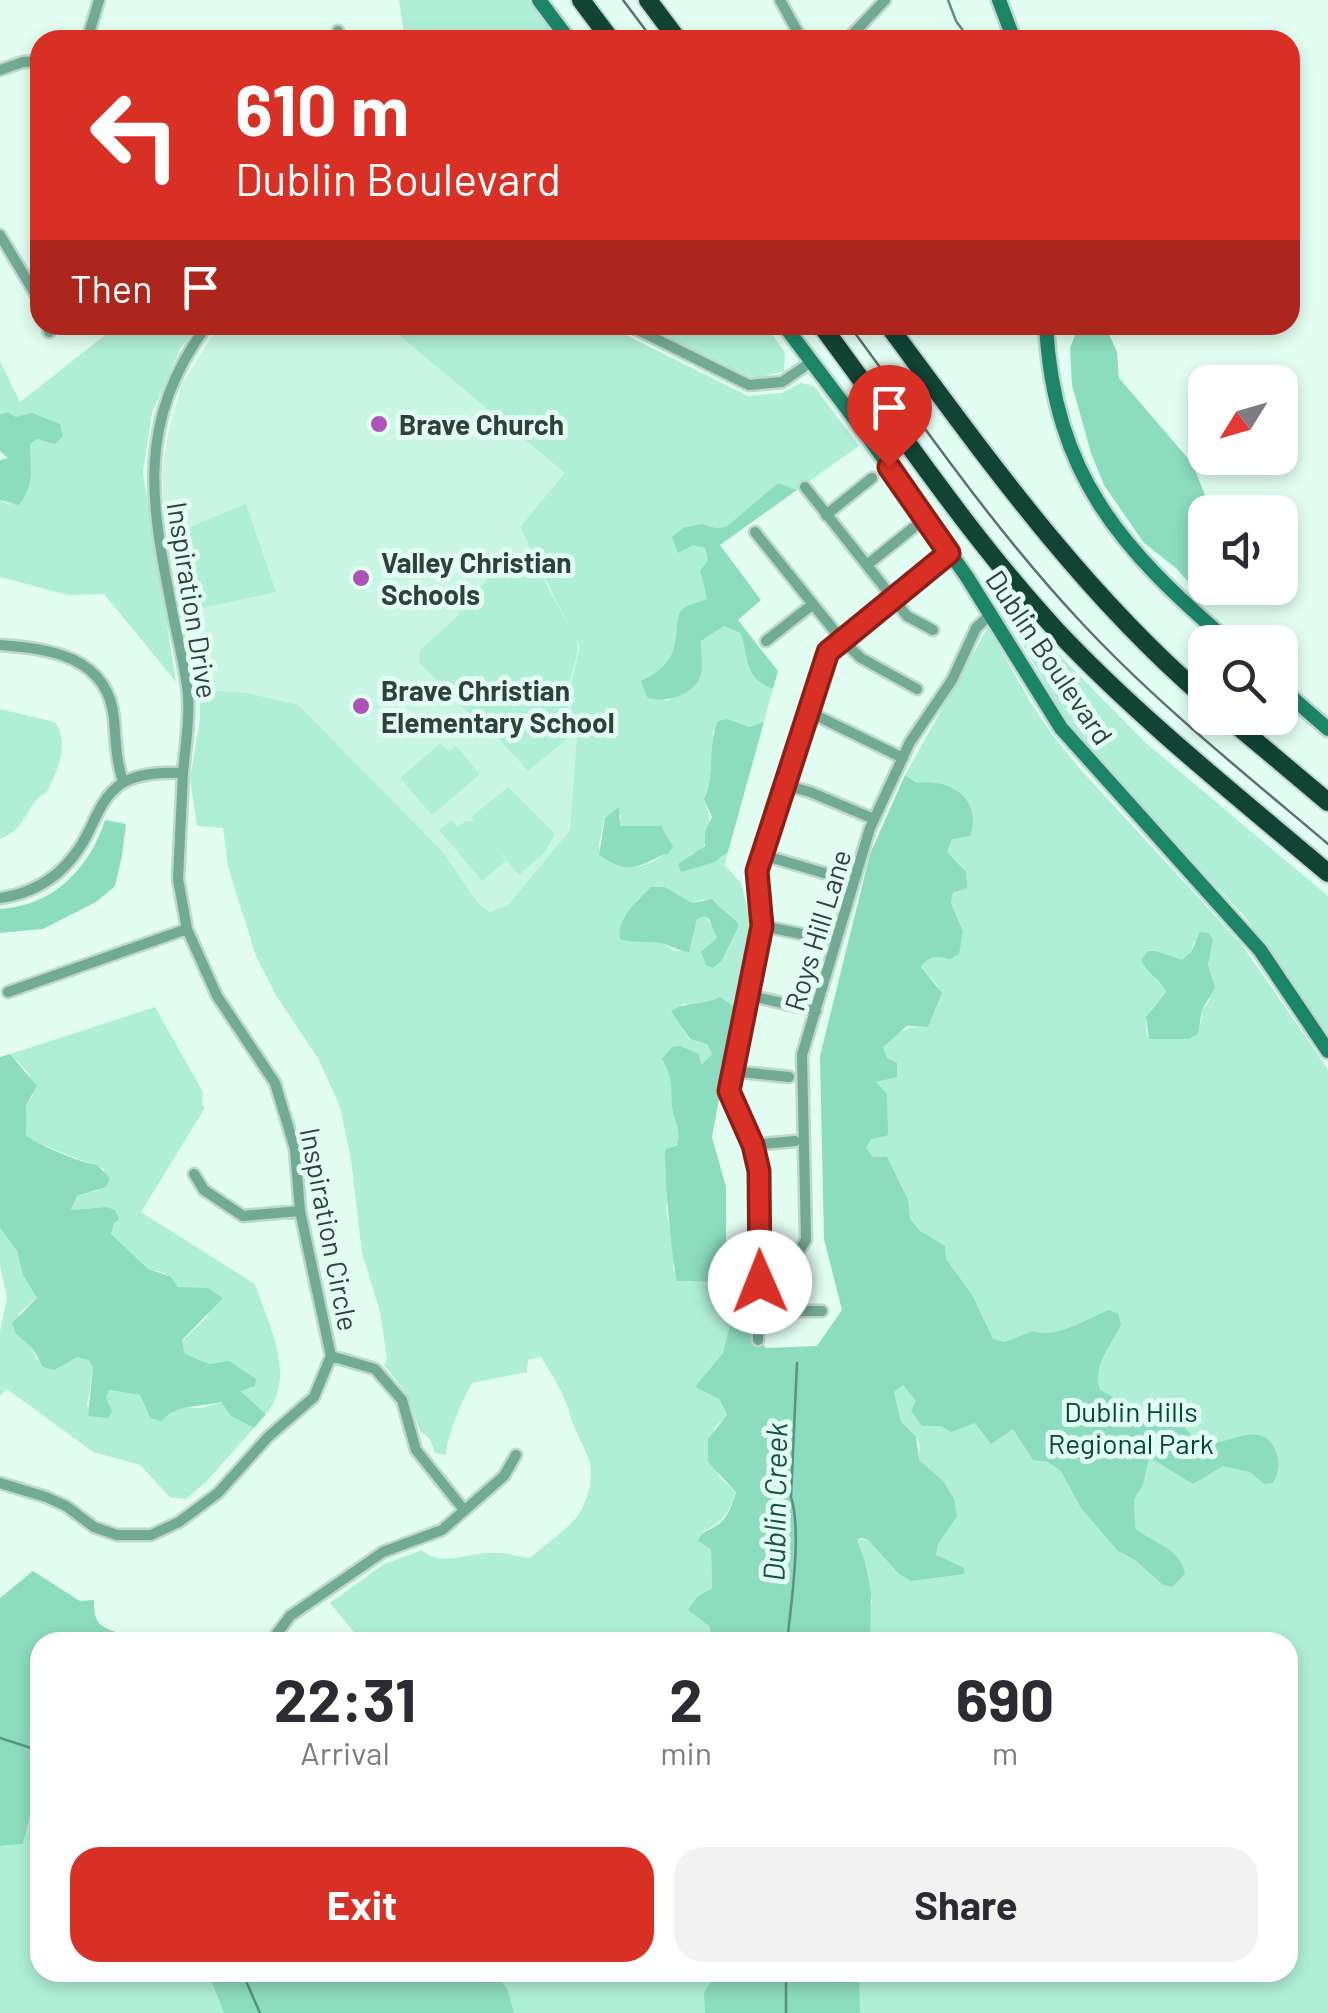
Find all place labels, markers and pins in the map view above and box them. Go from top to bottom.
pin [847,365,932,468]
place label: Brave Church [399,407,564,441]
marker: Brave Church [368,413,390,435]
place label: Valley Christian Schools [381,545,572,611]
marker: Valley Christian Schools [350,567,372,589]
place label: Brave Christian Elementary School [381,673,615,739]
marker: Brave Christian Elementary School [350,695,372,717]

